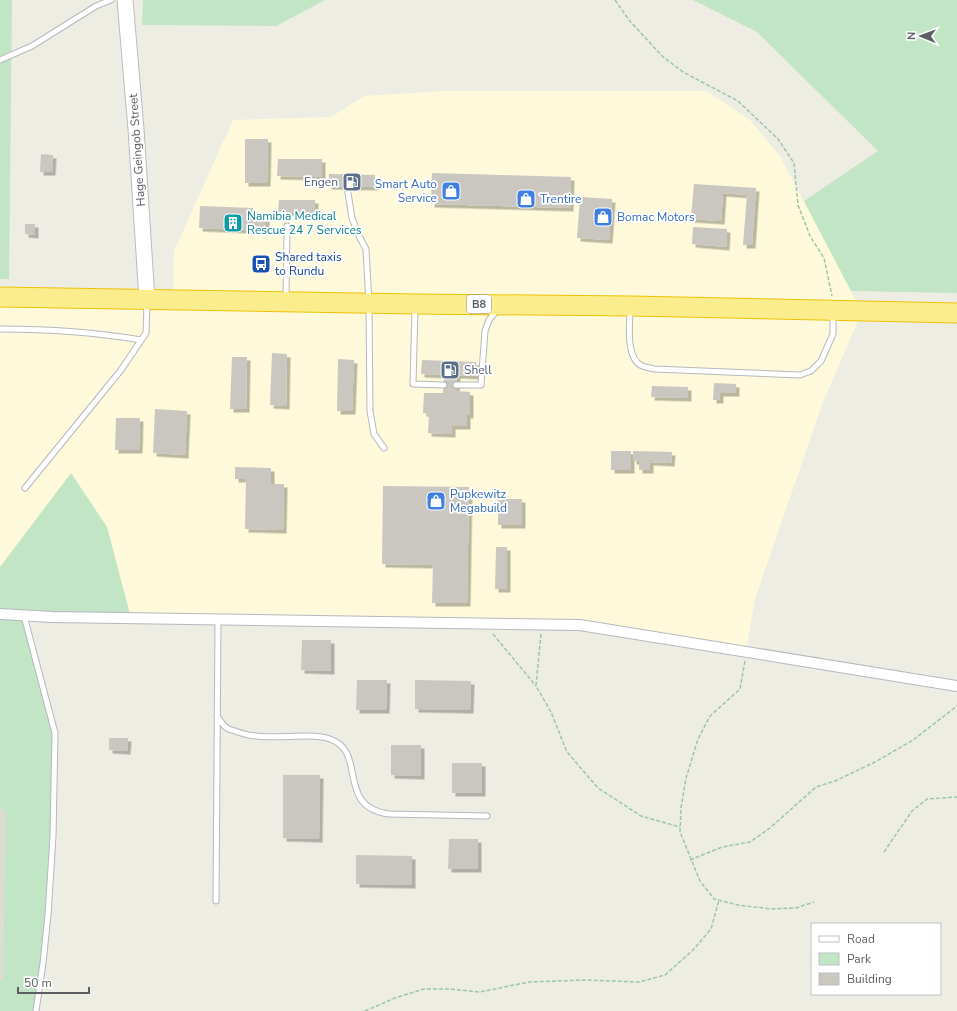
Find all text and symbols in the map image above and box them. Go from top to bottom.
north arrow [901,16,941,56]
text: N [904,32,919,40]
street label: Hage Geingob Street [125,92,149,207]
fuel station icon: Engen [341,171,363,193]
place label: Engen [304,174,338,190]
place label: Smart Auto Service [375,176,437,206]
shop icon: Smart Auto Service [440,180,462,202]
shop icon: Trentire [515,188,537,210]
place label: Trentire [540,191,581,207]
shop icon: Bomac Motors [592,206,614,228]
place label: Namibia Medical Rescue 24 7 Services [247,208,362,238]
place label: Bomac Motors [617,209,695,225]
building icon: Namibia Medical Rescue 24 7 Services [222,212,244,234]
place label: Shared taxis to Rundu [275,249,342,279]
bus stop icon: Shared taxis to Rundu [250,253,272,275]
road number: B8 [467,295,491,313]
fuel station icon: Shell [439,359,461,381]
place label: Shell [464,362,492,378]
place label: Pupkewitz Megabuild [450,486,507,516]
shop icon: Pupkewitz Megabuild [425,490,447,512]
legend [811,923,941,995]
text: Road [847,931,875,947]
text: Park [847,951,872,967]
scale bar [18,969,89,995]
text: Building [847,971,892,987]
text: 50 m [24,975,52,991]

